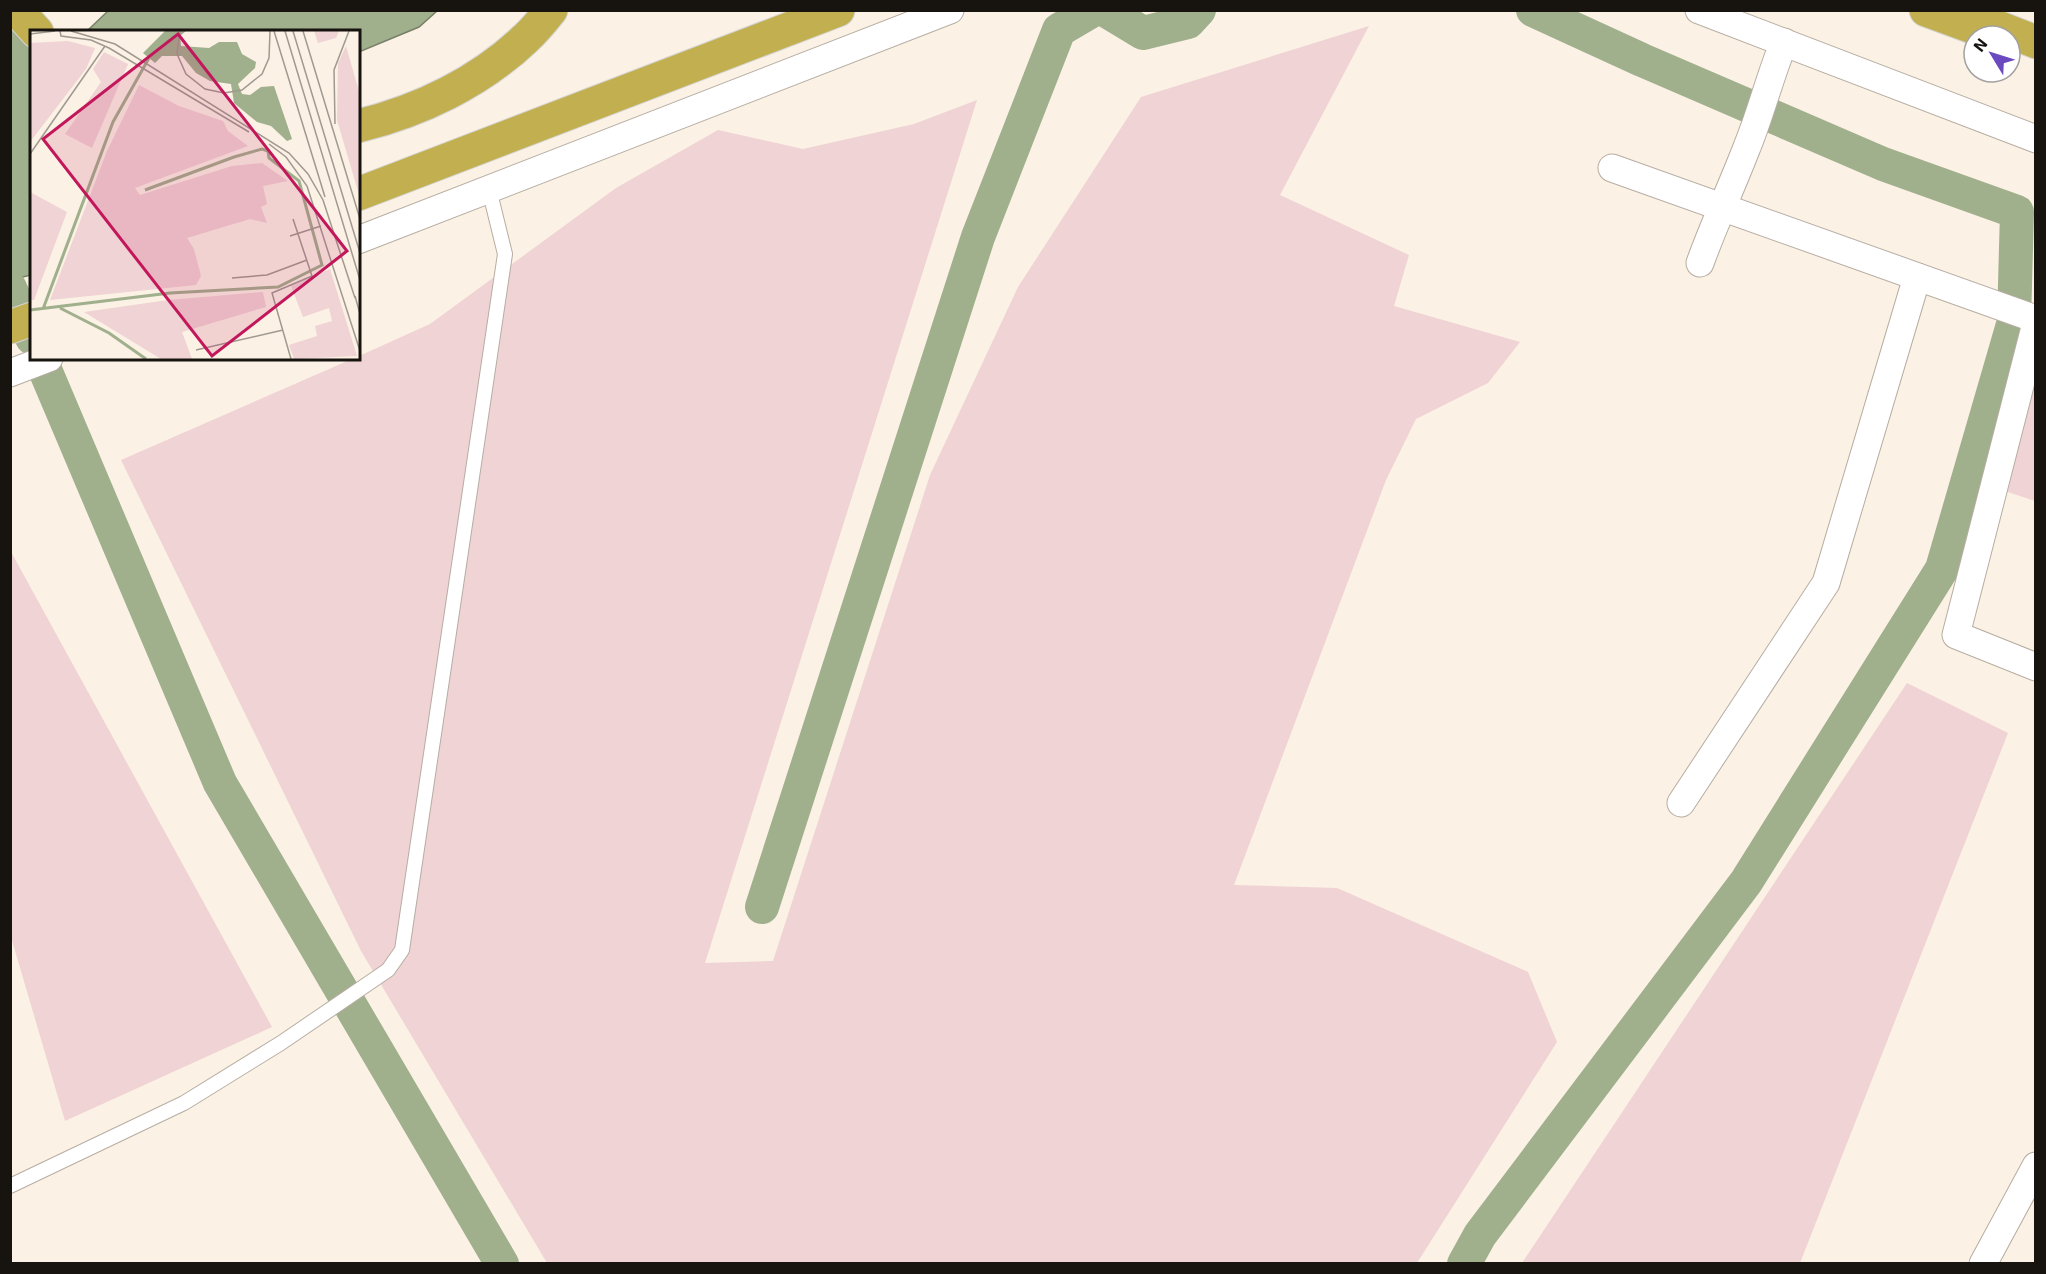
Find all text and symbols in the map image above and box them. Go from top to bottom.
north arrow [1962,24,2022,84]
inset map [30,30,360,360]
text: N [1969,34,1991,55]

